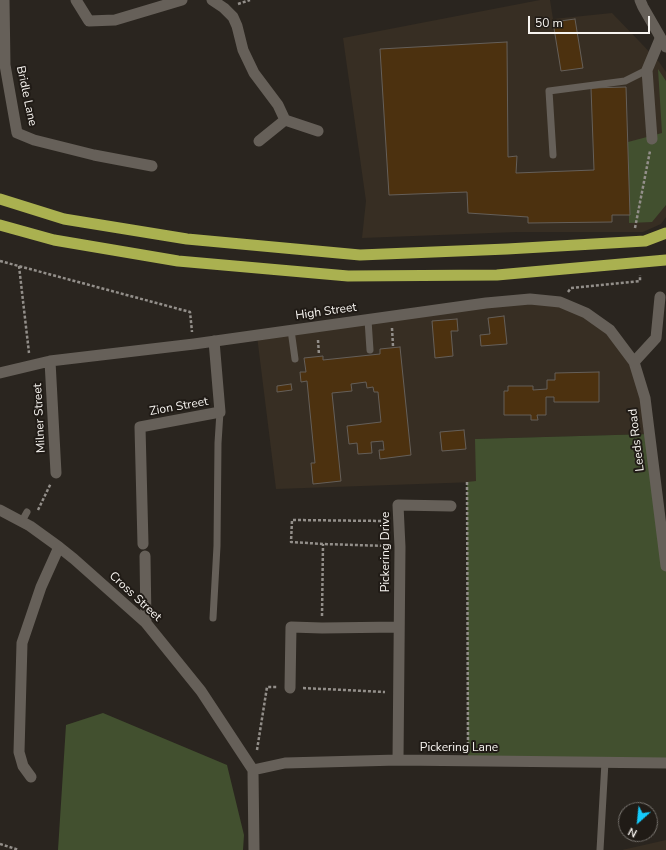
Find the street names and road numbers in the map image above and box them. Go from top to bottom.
street label: Bridle Lane [13,65,39,127]
street label: High Street [295,301,357,323]
street label: Milner Street [31,383,49,453]
street label: Zion Street [149,395,209,419]
street label: Leeds Road [626,408,648,472]
street label: Pickering Drive [379,512,393,592]
street label: Cross Street [106,569,164,625]
street label: Pickering Lane [420,741,498,755]

